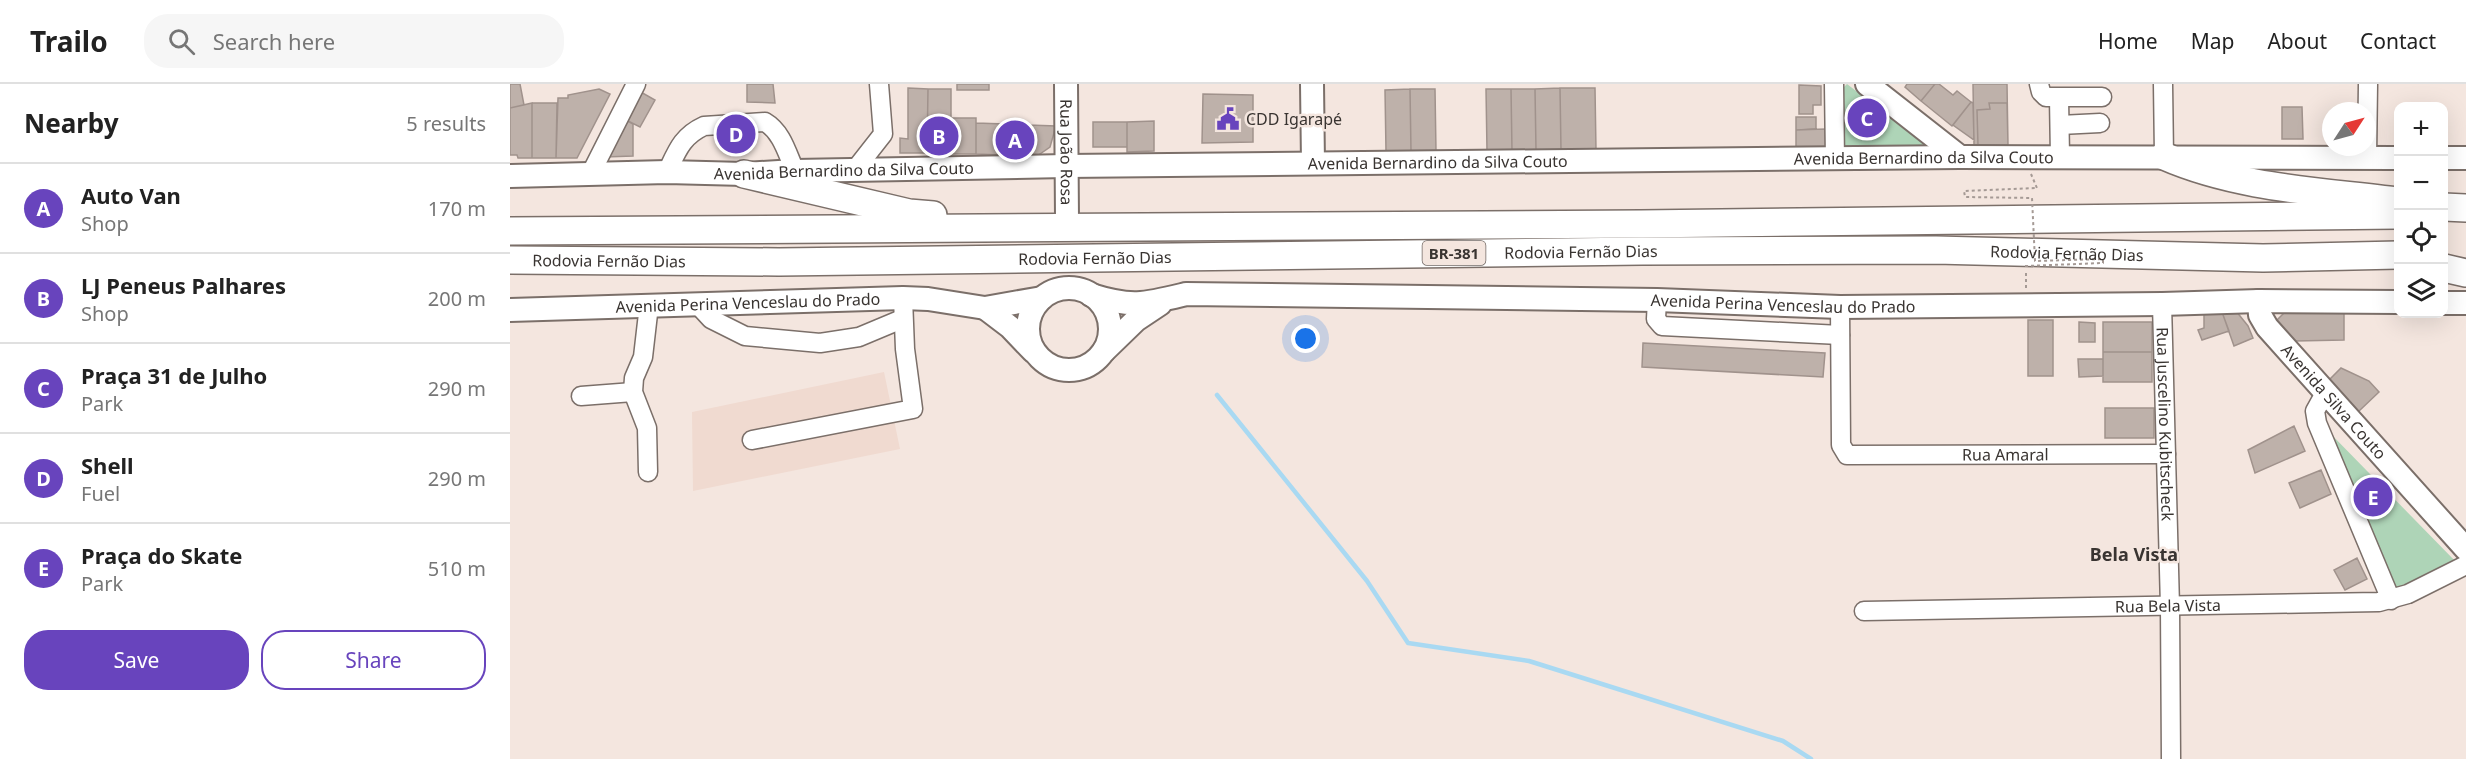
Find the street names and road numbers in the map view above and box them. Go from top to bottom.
street label: Rua João Rosa [1055,99,1078,205]
street label: Avenida Bernardino da Silva Couto [1794,146,2054,170]
street label: Avenida Bernardino da Silva Couto [1308,150,1568,175]
street label: Avenida Bernardino da Silva Couto [714,157,974,185]
street label: Rodovia Fernão Dias [1504,240,1658,264]
street label: Rodovia Fernão Dias [1990,240,2144,266]
road number: BR-381 [1422,241,1486,265]
street label: Rodovia Fernão Dias [1018,246,1172,270]
street label: Rodovia Fernão Dias [532,249,686,272]
street label: Avenida Perina Venceslau do Prado [615,288,881,318]
street label: Avenida Perina Venceslau do Prado [1650,289,1916,318]
street label: Rua Juscelino Kubitscheck [2152,327,2179,522]
street label: Avenida Silva Couto [2276,339,2391,464]
street label: Rua Amaral [1962,443,2049,466]
street label: Rua Bela Vista [2115,594,2221,618]

